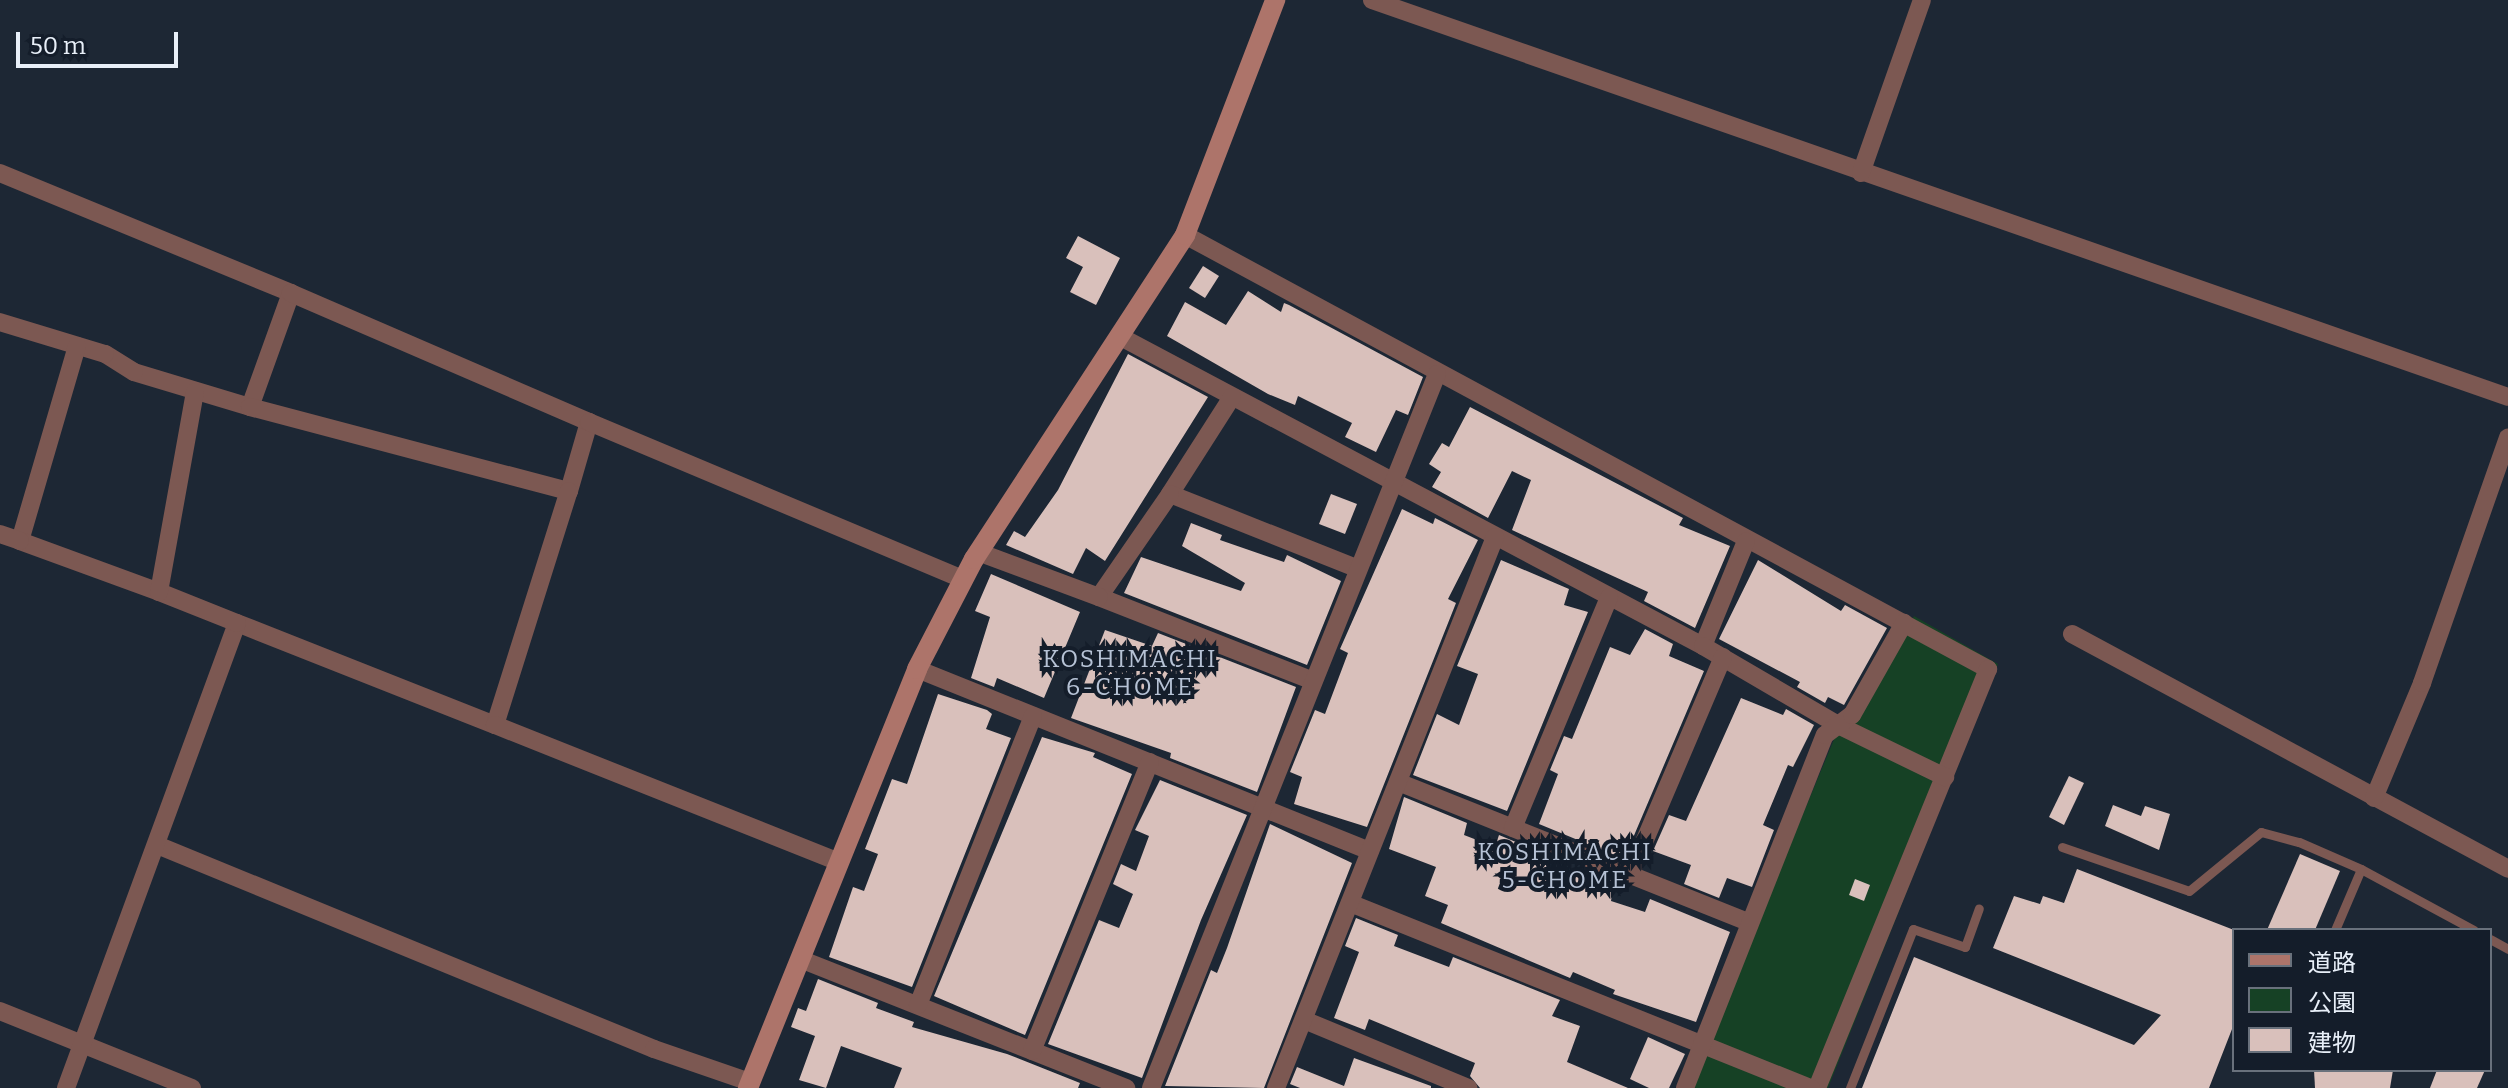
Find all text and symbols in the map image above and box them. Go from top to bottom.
scale bar [20,16,182,66]
text: 50 m [30,32,86,60]
district label: KOSHIMACHI 6-CHOME [1042,646,1218,702]
district label: KOSHIMACHI 5-CHOME [1477,839,1653,895]
legend [2232,928,2492,1072]
text: 道路 [2308,949,2356,977]
text: 公園 [2308,989,2356,1017]
text: 建物 [2308,1029,2356,1057]

